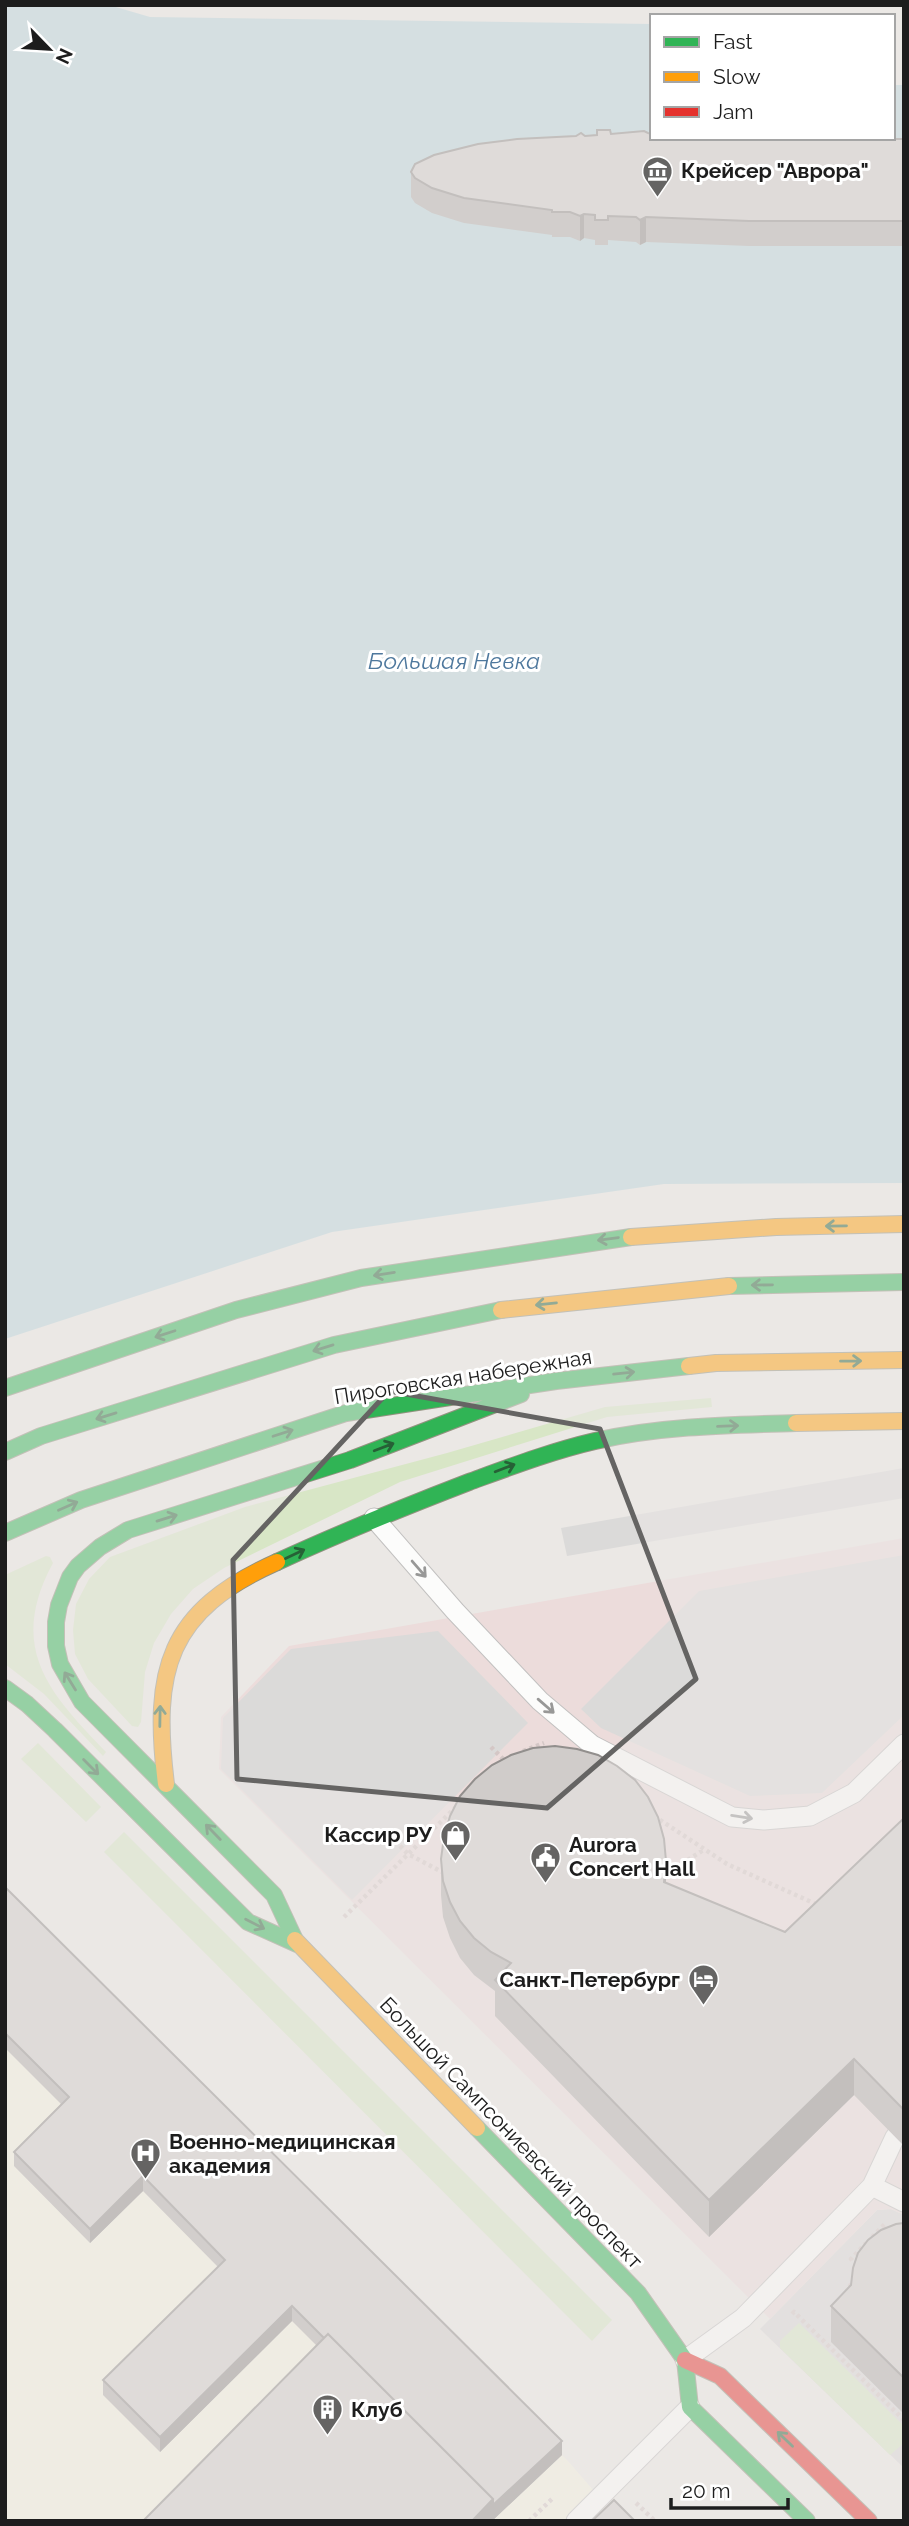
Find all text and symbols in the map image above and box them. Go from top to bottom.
north arrow [14,14,84,84]
legend [650,14,895,140]
text: Fast [713,29,753,54]
text: N [51,45,77,67]
text: Slow [713,64,761,89]
text: Jam [713,99,754,124]
museum icon: Крейсер "Аврора" [641,154,675,198]
place label: Крейсер "Аврора" [681,158,869,183]
water label: Большая Невка [368,647,540,674]
one-way arrow [824,1219,847,1232]
one-way arrow [598,1233,620,1246]
one-way arrow [373,1268,396,1281]
one-way arrow [751,1278,774,1291]
one-way arrow [536,1298,558,1311]
one-way arrow [154,1329,176,1341]
one-way arrow [313,1343,335,1356]
street label: Пироговская набережная [332,1344,594,1409]
one-way arrow [839,1354,862,1367]
one-way arrow [612,1367,635,1380]
one-way arrow [96,1411,118,1423]
one-way arrow [716,1420,739,1433]
one-way arrow [272,1426,294,1439]
one-way arrow [372,1440,394,1453]
one-way arrow [494,1461,516,1474]
one-way arrow [56,1498,78,1511]
one-way arrow [156,1511,178,1523]
one-way arrow [284,1547,305,1560]
one-way arrow [411,1560,427,1578]
one-way arrow [62,1672,76,1692]
one-way arrow [537,1698,555,1714]
one-way arrow [153,1705,167,1728]
one-way arrow [83,1759,100,1776]
one-way arrow [730,1811,753,1824]
shop icon: Кассир РУ [438,1818,472,1862]
place label: Кассир РУ [324,1822,433,1847]
one-way arrow [204,1824,221,1841]
place label: Aurora Concert Hall [569,1832,696,1881]
public building icon: Aurora Concert Hall [529,1840,563,1884]
one-way arrow [244,1918,265,1932]
hotel icon: Санкт-Петербург [686,1963,720,2007]
place label: Санкт-Петербург [500,1967,680,1992]
street label: Большой Сампсониевский проспект [375,1992,648,2273]
place label: Военно-медицинская академия [169,2129,395,2178]
hospital icon: Военно-медицинская академия [129,2137,163,2181]
building icon: Клуб [311,2393,345,2437]
place label: Клуб [351,2397,403,2422]
one-way arrow [777,2431,794,2448]
scale bar [671,2466,788,2510]
text: 20 m [682,2478,730,2503]

